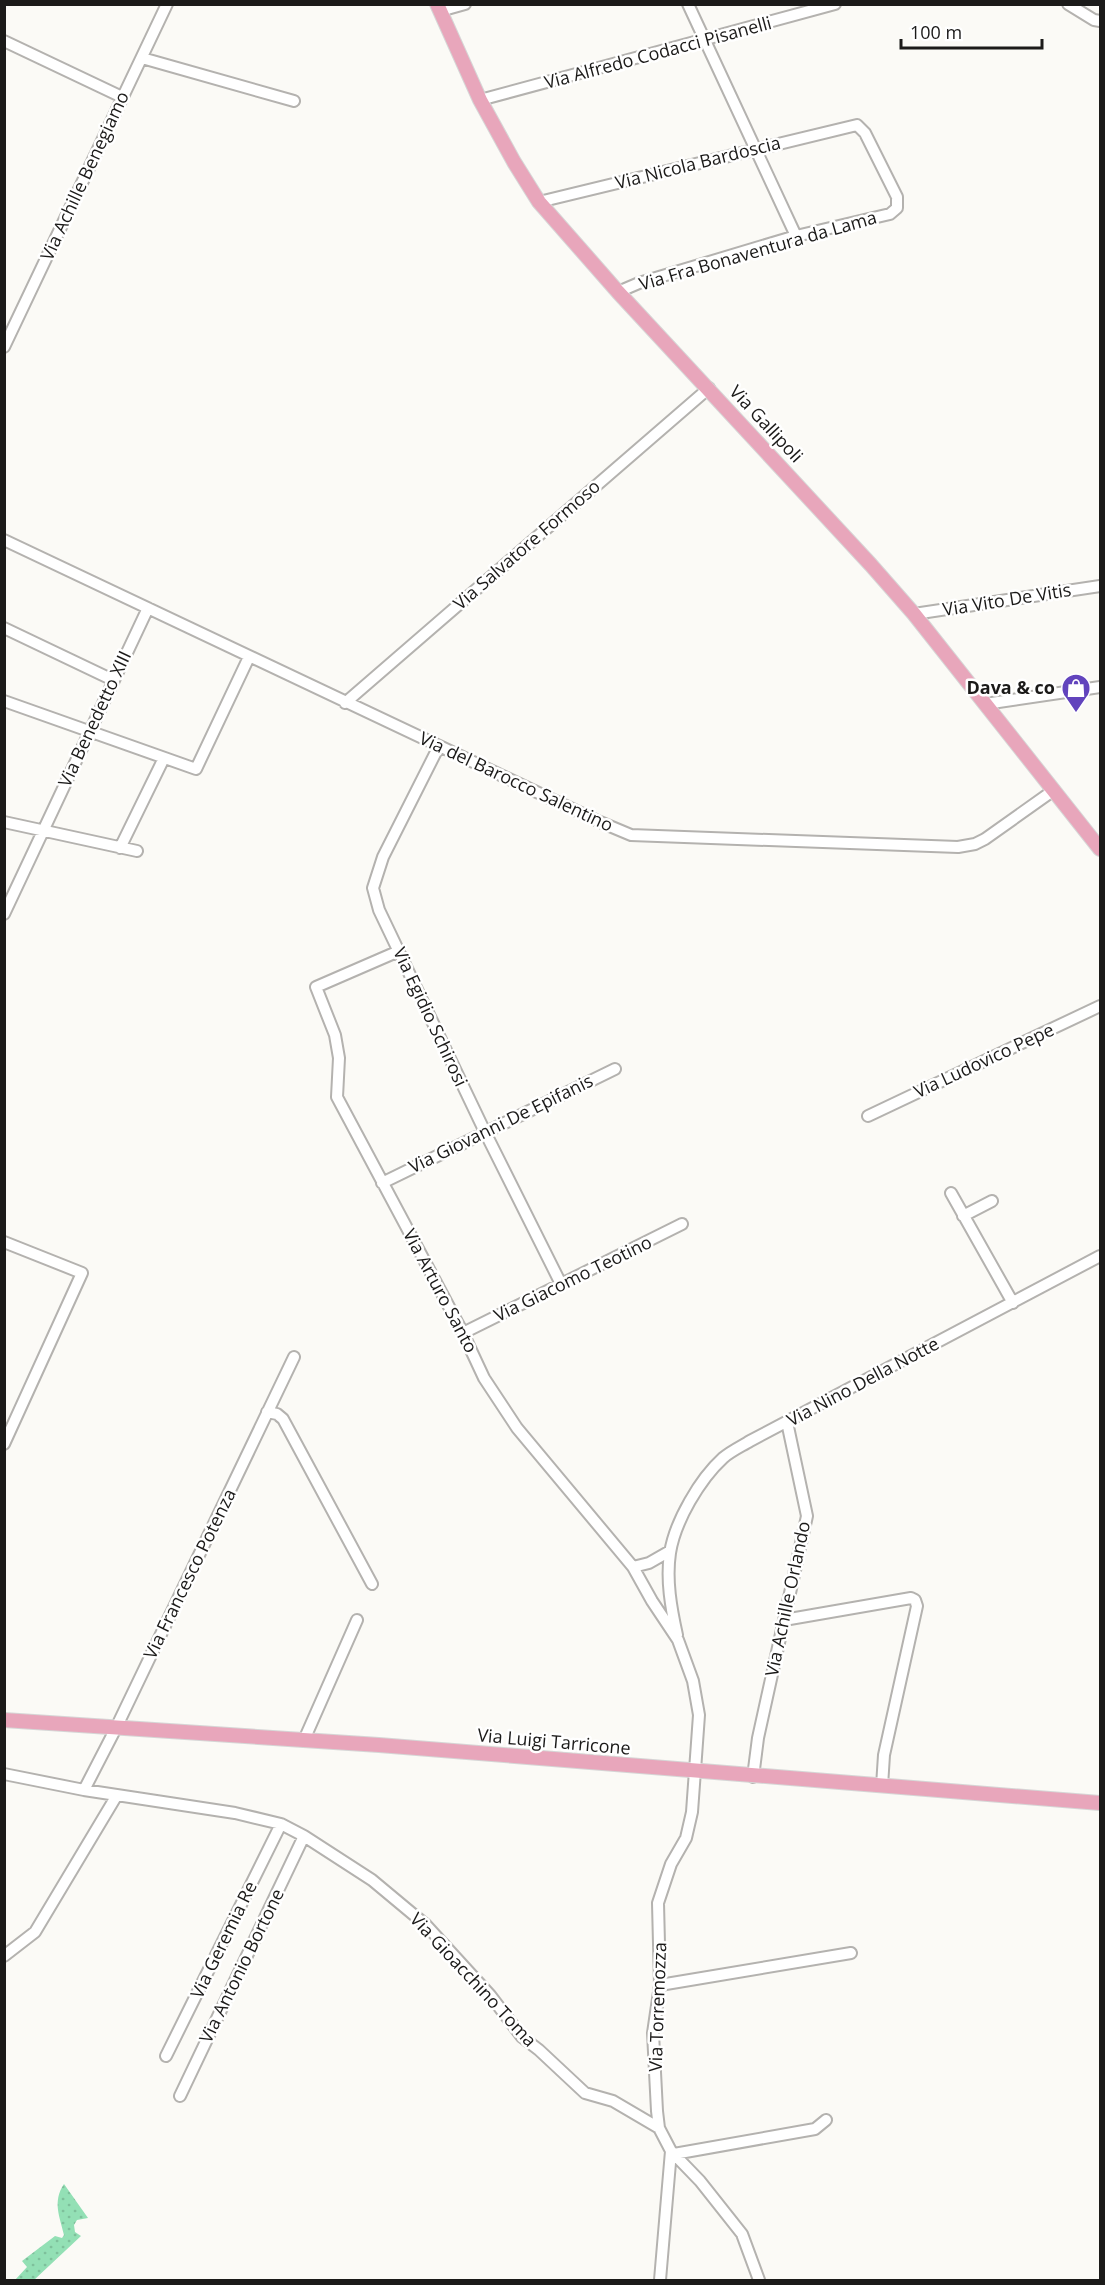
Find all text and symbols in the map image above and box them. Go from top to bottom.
street label: Via Alfredo Codacci Pisanelli [541,10,774,94]
scale bar [901,12,1042,50]
text: 100 m [910,20,962,44]
street label: Via Achille Benegiamo [34,87,134,264]
street label: Via Nicola Bardoscia [613,130,783,194]
street label: Via Fra Bonaventura da Lama [636,205,879,295]
street label: Via Gallipoli [725,379,809,467]
street label: Via Salvatore Formoso [448,474,605,615]
street label: Via Vito De Vitis [941,577,1073,621]
street label: Via Benedetto XIII [52,647,136,791]
shop icon: Dava & co [1060,672,1092,714]
place label: Dava & co [966,675,1055,699]
street label: Via del Barocco Salentino [416,726,617,837]
street label: Via Egidio Schirosi [388,943,474,1090]
street label: Via Ludovico Pepe [910,1017,1058,1103]
street label: Via Giovanni De Epifanis [404,1068,597,1178]
street label: Via Arturo Santo [398,1224,484,1357]
street label: Via Giacomo Teotino [490,1229,656,1327]
street label: Via Nino Della Notte [782,1331,943,1431]
street label: Via Francesco Potenza [137,1484,241,1663]
street label: Via Achille Orlando [759,1519,815,1679]
street label: Via Luigi Tarricone [476,1722,632,1760]
street label: Via Geremia Re [184,1877,262,2002]
street label: Via Antonio Bortone [193,1884,289,2047]
street label: Via Gioacchino Toma [405,1907,542,2052]
street label: Via Torremozza [643,1942,671,2072]

